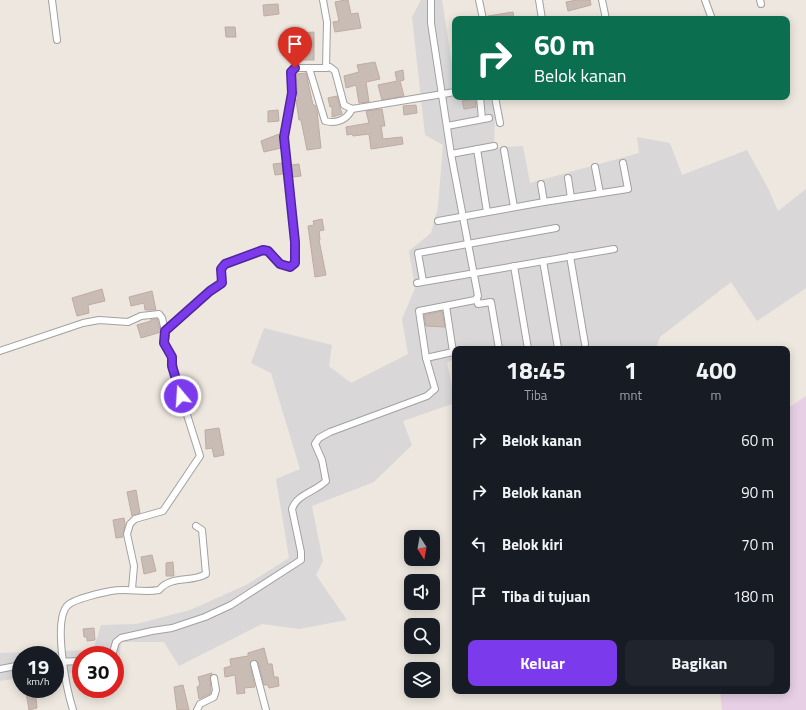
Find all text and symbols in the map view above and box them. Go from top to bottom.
text: 60 m [534,23,595,66]
pin [278,27,312,68]
icon: right [468,32,520,84]
icon: arrive [284,33,306,55]
text: Belok kanan [534,62,626,89]
text: 18:45 [506,352,566,388]
text: 1 [624,352,638,388]
text: 400 [696,352,736,388]
position arrow [160,375,202,417]
text: Tiba [524,385,547,405]
text: mnt [620,385,642,405]
text: m [711,385,721,405]
icon: right [468,429,490,451]
text: Belok kanan [502,429,582,452]
text: 60 m [741,429,774,452]
icon: right [468,481,490,503]
text: Belok kanan [502,481,582,504]
text: 90 m [741,481,774,504]
north arrow [404,530,440,566]
map controls [404,530,440,698]
icon: left [468,533,490,555]
text: Belok kiri [502,533,563,556]
text: 70 m [741,533,774,556]
button: sound [404,574,440,610]
icon: arrive [468,585,490,607]
text: Tiba di tujuan [502,585,590,608]
text: 180 m [733,585,774,608]
button: search [404,618,440,654]
button: Keluar [468,640,617,686]
button: Bagikan [625,640,774,686]
speed limit sign: 30 [72,646,124,698]
text: 19 [27,651,49,682]
button: layers [404,662,440,698]
text: km/h [27,674,49,689]

